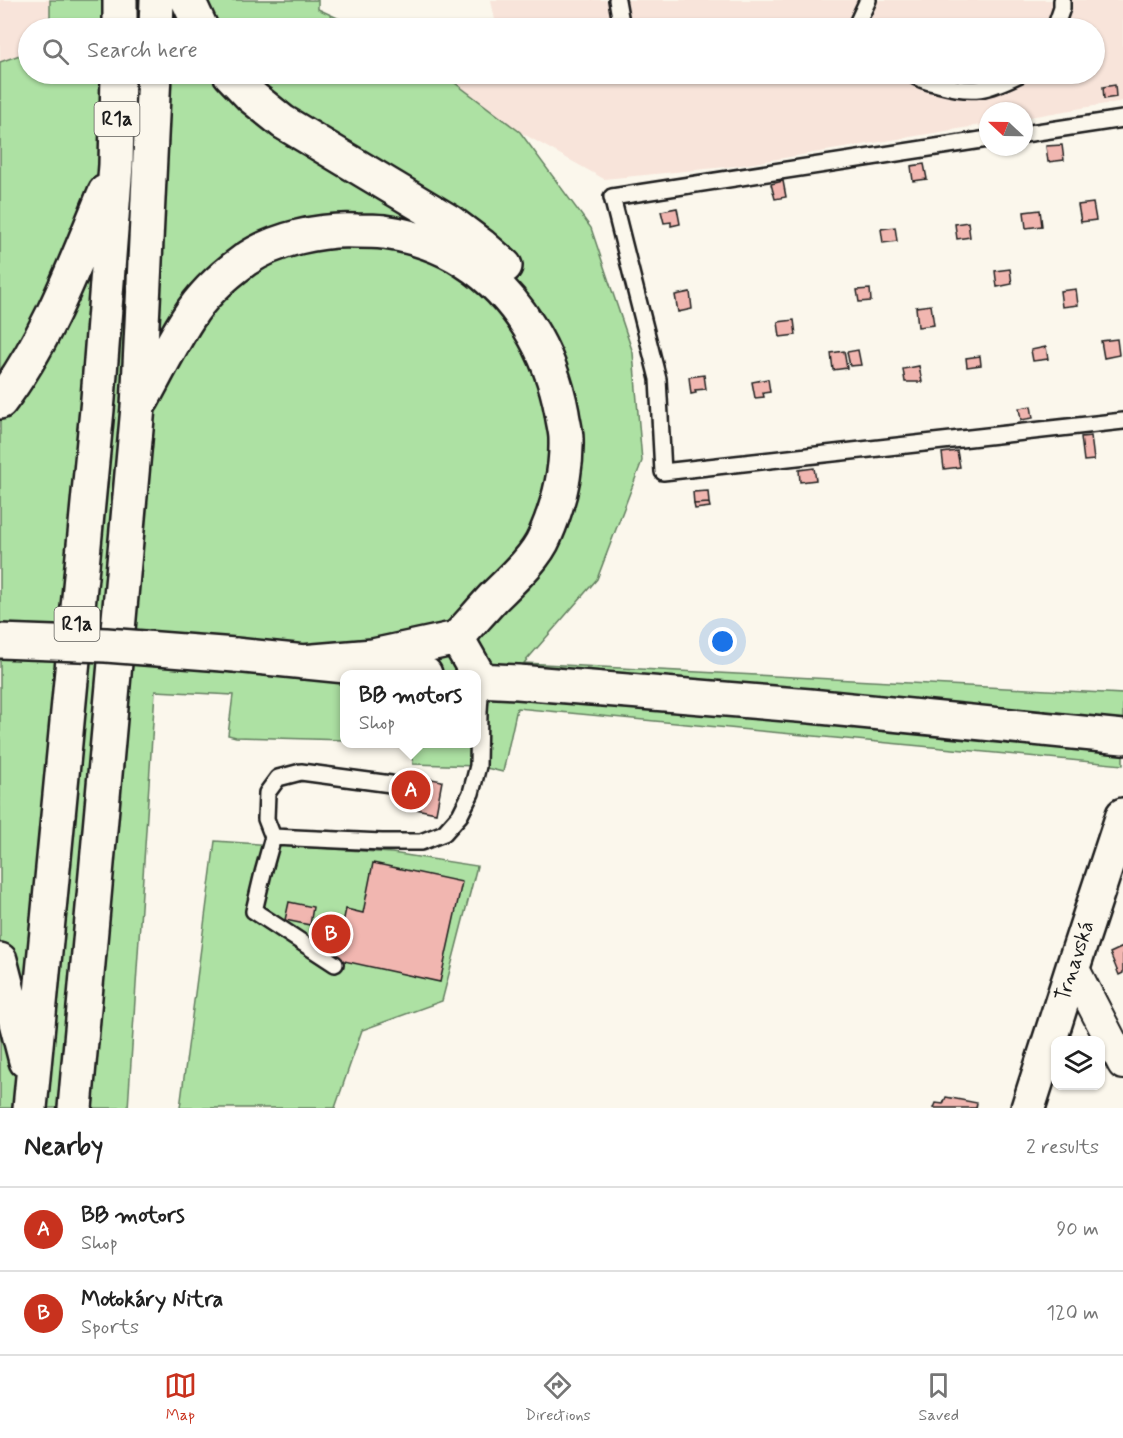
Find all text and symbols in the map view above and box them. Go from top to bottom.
search box [18,18,1105,84]
icon: search [39,35,72,68]
text: Search here [87,37,198,65]
road number: R1a [94,102,140,136]
north arrow [979,102,1033,156]
road number: R1a [54,607,100,641]
your location [708,627,737,656]
popup [340,670,481,748]
text: BB motors [359,682,462,710]
text: Shop [359,710,395,737]
pin: A [392,768,430,812]
pin: B [312,912,350,956]
street label: Trnavská [1049,917,1101,1005]
map controls [1051,1036,1105,1090]
button: layers [1051,1036,1105,1090]
text: Nearby [24,1130,103,1164]
text: 2 results [1026,1134,1099,1161]
text: BB motors [81,1202,185,1230]
text: A [37,1216,50,1243]
text: 90 m [1056,1216,1099,1243]
text: Shop [81,1230,118,1257]
text: Motokáry Nitra [81,1286,223,1314]
text: B [37,1300,50,1327]
text: 120 m [1046,1300,1099,1327]
text: Sports [81,1314,139,1341]
tab: Map [164,1369,197,1426]
tab: Directions [525,1369,591,1426]
tab: Saved [919,1369,959,1426]

